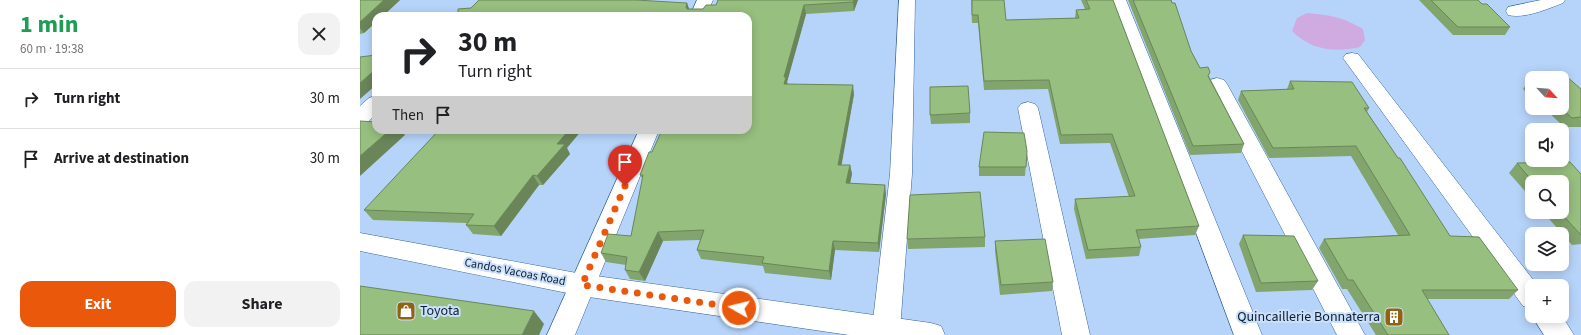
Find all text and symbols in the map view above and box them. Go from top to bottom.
text: 1 min [20,7,78,42]
button: close [298,13,340,55]
text: 30 m [458,22,517,62]
icon: right [392,28,444,80]
text: 60 m · 19:38 [20,40,84,58]
text: Turn right [458,59,532,84]
north arrow [1525,71,1569,115]
map controls [1525,71,1569,323]
icon: right [20,88,42,110]
text: Turn right [54,88,120,109]
text: 30 m [310,88,340,109]
icon: arrive [432,104,454,126]
text: Then [392,105,424,126]
button: sound [1525,123,1569,167]
pin [608,145,642,186]
icon: arrive [20,148,42,170]
text: Arrive at destination [54,148,189,169]
text: 30 m [310,148,340,169]
icon: arrive [614,151,636,173]
button: search [1525,175,1569,219]
button: layers [1525,227,1569,271]
street label: Candos Vacoas Road [463,254,567,290]
button: + [1525,279,1569,323]
button: Exit [20,281,176,327]
button: Share [184,281,340,327]
position arrow [718,287,760,329]
shop icon: Toyota [395,300,417,322]
place label: Toyota [420,301,459,321]
building icon: Quincaillerie Bonnaterra [1383,306,1405,328]
place label: Quincaillerie Bonnaterra [1237,307,1380,327]

